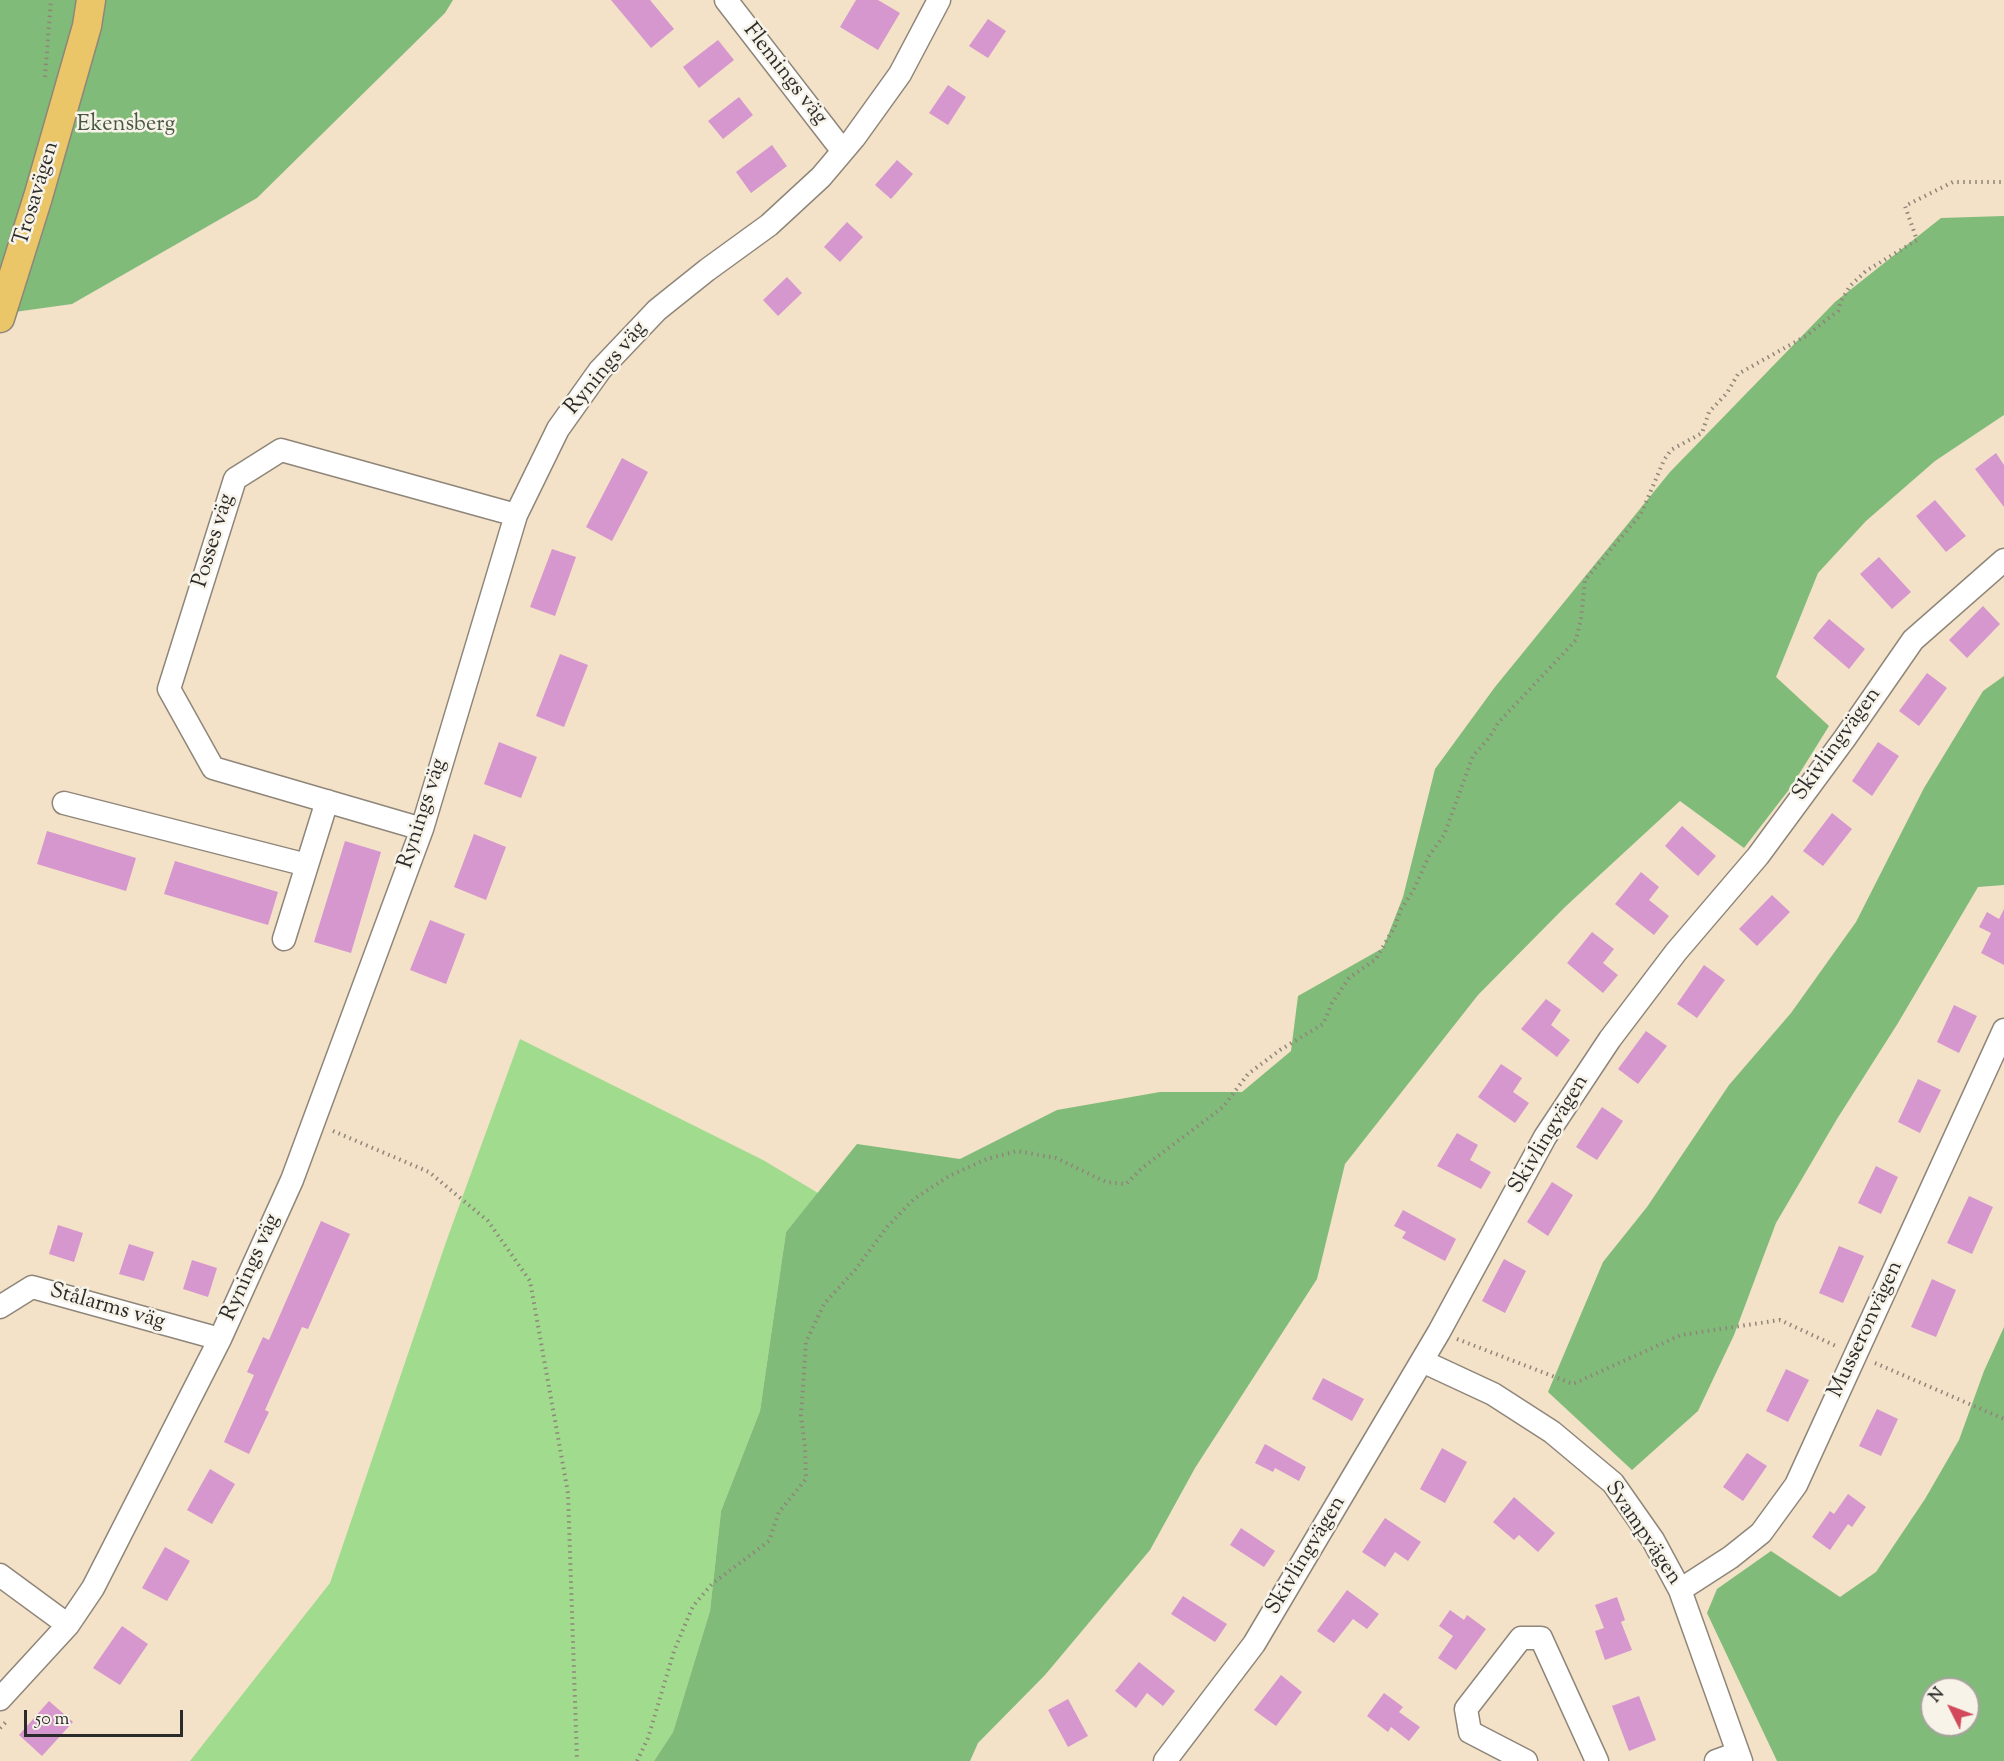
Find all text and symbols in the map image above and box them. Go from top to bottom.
street label: Flemings väg [736,19,832,131]
park label: Ekensberg [77,113,175,139]
street label: Trosavägen [10,139,66,249]
street label: Rynings väg [560,317,654,421]
street label: Posses väg [188,491,242,591]
street label: Skivlingvägen [1788,683,1888,807]
street label: Rynings väg [394,756,454,872]
street label: Skivlingvägen [1504,1071,1596,1199]
street label: Rynings väg [217,1211,287,1325]
street label: Musseronvägen [1824,1257,1910,1403]
street label: Stålarms väg [46,1279,168,1337]
street label: Svampvägen [1598,1477,1686,1591]
street label: Skivlingvägen [1261,1492,1353,1620]
north arrow [1920,1677,1980,1737]
text: N [1925,1684,1951,1708]
scale bar [27,1698,186,1736]
text: 50 m [35,1707,69,1733]

